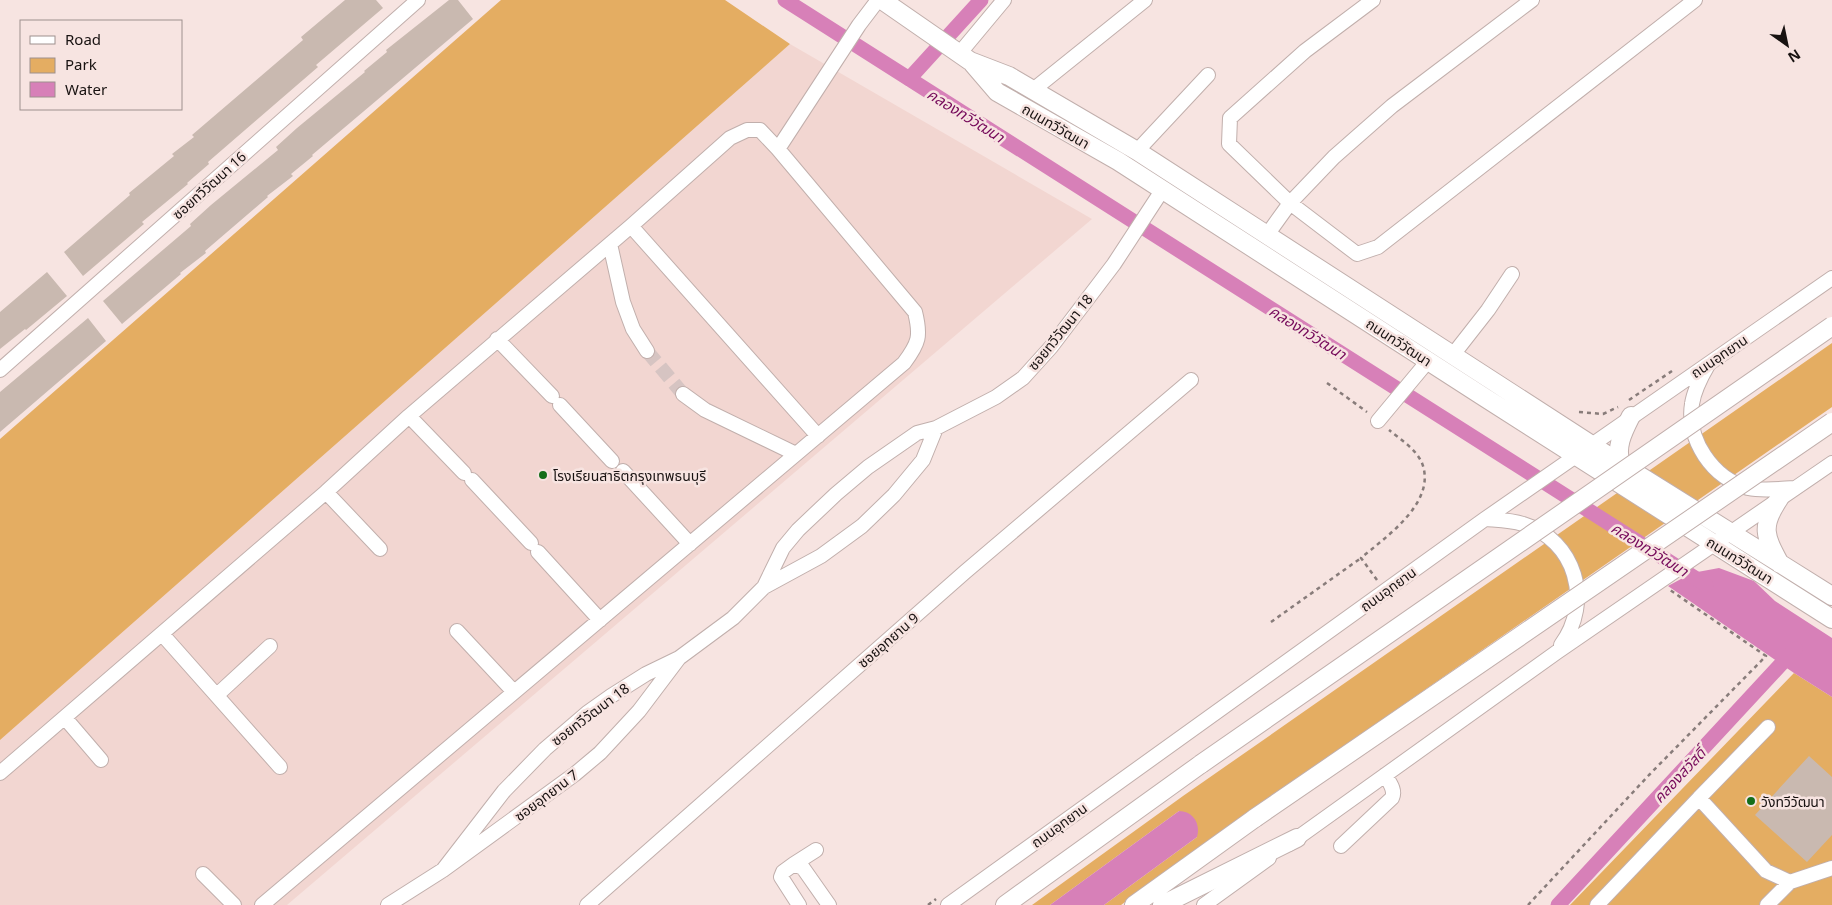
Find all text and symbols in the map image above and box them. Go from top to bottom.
legend [20,20,182,110]
north arrow [1762,20,1812,70]
text: Road [65,29,101,49]
text: N [1784,45,1804,67]
text: Park [65,54,97,74]
text: Water [65,79,107,99]
water label: คลองทวีวัฒนา [924,83,1009,147]
street label: ถนนทวีวัฒนา [1019,99,1093,153]
street label: ซอยทวีวัฒนา 16 [168,147,250,223]
street label: ซอยทวีวัฒนา 18 [1023,290,1097,374]
water label: คลองทวีวัฒนา [1266,300,1351,364]
street label: ถนนทวีวัฒนา [1362,314,1436,370]
street label: ถนนอุทยาน [1687,330,1751,382]
place label: โรงเรียนสาธิตกรุงเทพธนบุรี [553,466,706,485]
marker: โรงเรียนสาธิตกรุงเทพธนบุรี [537,469,549,481]
water label: คลองทวีวัฒนา [1608,517,1693,581]
street label: ถนนทวีวัฒนา [1703,532,1777,588]
street label: ถนนอุทยาน [1356,562,1420,616]
street label: ซอยอุทยาน 9 [853,608,923,672]
street label: ซอยทวีวัฒนา 18 [547,678,633,750]
water label: คลองสวัสดิ์ [1648,740,1712,807]
street label: ซอยอุทยาน 7 [510,765,582,825]
place label: วังทวีวัฒนา [1761,792,1825,811]
marker: วังทวีวัฒนา [1745,795,1757,807]
street label: ถนนอุทยาน [1027,798,1091,852]

